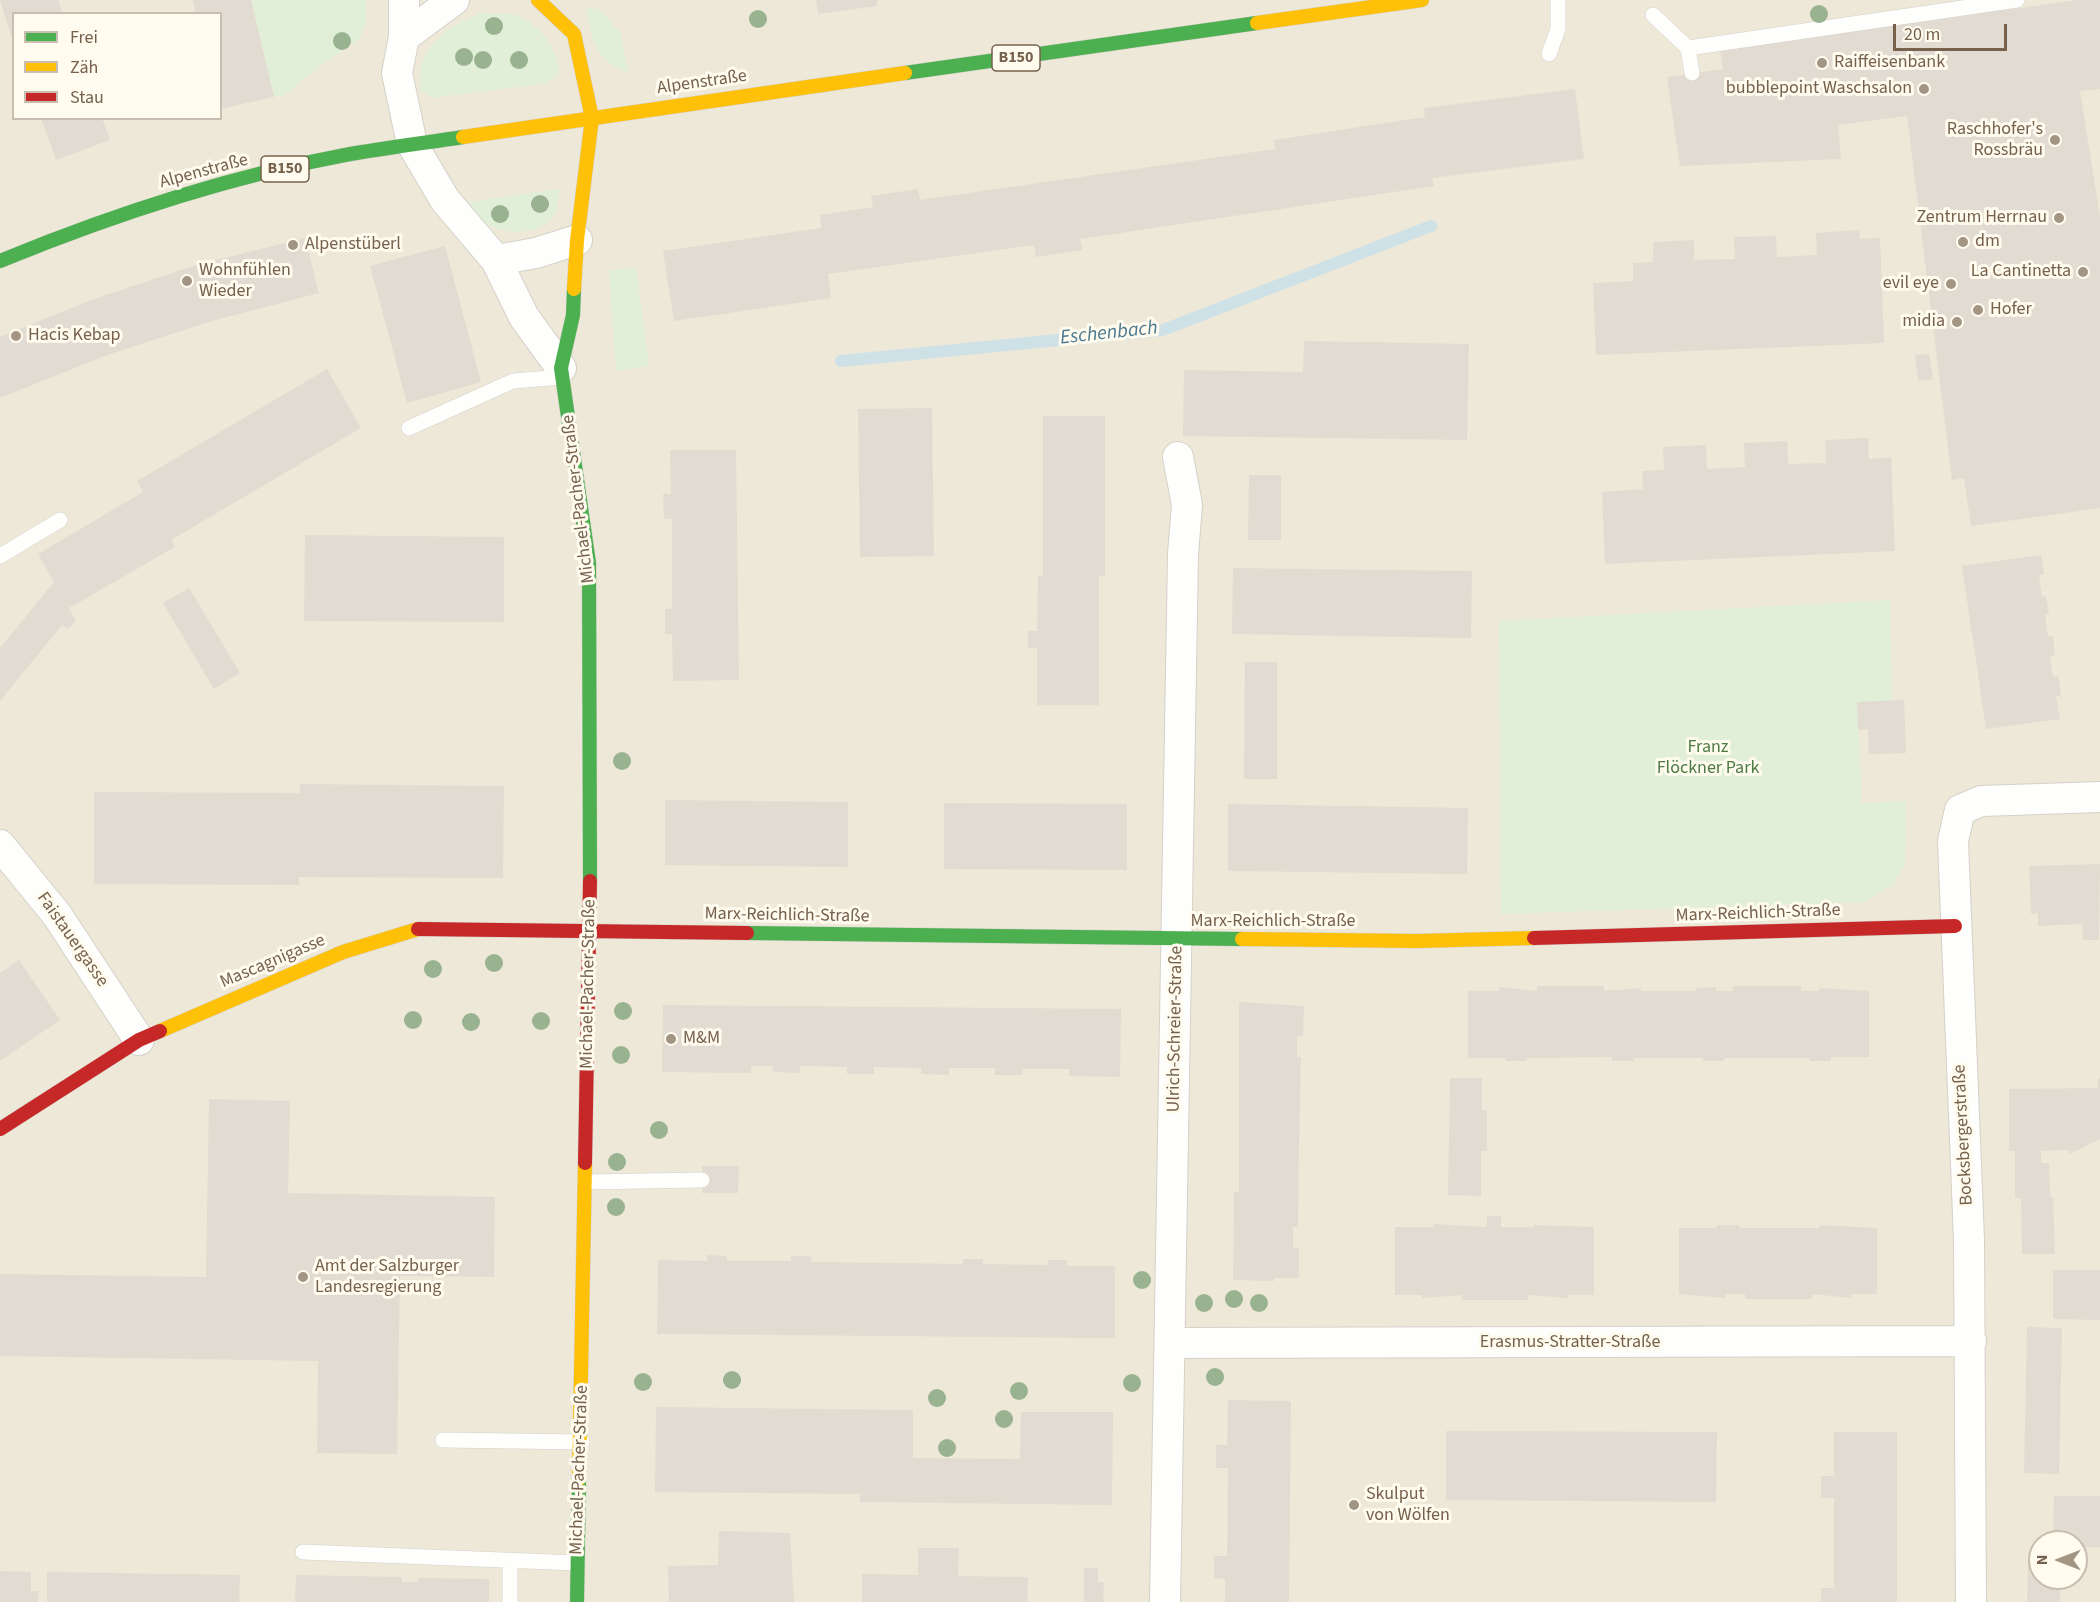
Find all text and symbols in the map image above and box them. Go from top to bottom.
legend [12,12,222,120]
scale bar [1896,12,2010,50]
text: 20 m [1904,22,1940,47]
text: Frei [70,25,98,50]
road number: B150 [992,45,1040,71]
place label: Raiffeisenbank [1834,52,1945,74]
text: Zäh [70,55,98,80]
marker: Raiffeisenbank [1815,56,1829,70]
street label: Alpenstraße [656,66,748,100]
place label: bubblepoint Waschsalon [1726,78,1912,100]
marker: bubblepoint Waschsalon [1917,82,1931,96]
text: Stau [70,85,104,110]
place label: Raschhofer's Rossbräu [1947,119,2043,162]
marker: Raschhofer's Rossbräu [2048,133,2062,147]
street label: Alpenstraße [157,150,251,194]
road number: B150 [261,156,309,182]
place label: Zentrum Herrnau [1916,207,2047,229]
marker: Zentrum Herrnau [2052,211,2066,225]
place label: dm [1975,231,2000,253]
place label: Alpenstüberl [305,234,401,256]
marker: dm [1956,235,1970,249]
marker: Alpenstüberl [286,238,300,252]
place label: Wohnfühlen Wieder [199,260,291,302]
place label: La Cantinetta [1971,261,2071,283]
marker: La Cantinetta [2076,265,2090,279]
place label: evil eye [1883,273,1939,295]
marker: Wohnfühlen Wieder [180,274,194,288]
marker: evil eye [1944,277,1958,291]
place label: Hofer [1990,299,2032,321]
marker: Hofer [1971,303,1985,317]
place label: midia [1902,311,1945,333]
marker: midia [1950,315,1964,329]
water label: Eschenbach [1059,317,1159,351]
place label: Hacis Kebap [28,325,121,347]
marker: Hacis Kebap [9,329,23,343]
street label: Michael-Pacher-Straße [558,413,600,585]
park label: Franz Flöckner Park [1657,737,1759,780]
street label: Faistauergasse [31,889,113,991]
street label: Michael-Pacher-Straße [577,899,601,1069]
street label: Marx-Reichlich-Straße [1675,900,1841,928]
street label: Marx-Reichlich-Straße [704,904,870,928]
street label: Marx-Reichlich-Straße [1191,911,1355,933]
street label: Mascagnigasse [217,930,329,994]
street label: Ulrich-Schreier-Straße [1164,945,1188,1113]
place label: M&M [683,1028,720,1050]
marker: M&M [664,1032,678,1046]
street label: Bocksbergerstraße [1950,1064,1978,1206]
place label: Amt der Salzburger Landesregierung [315,1256,459,1298]
marker: Amt der Salzburger Landesregierung [296,1270,310,1284]
street label: Erasmus-Stratter-Straße [1480,1332,1660,1354]
street label: Michael-Pacher-Straße [566,1385,594,1555]
place label: Skulput von Wölfen [1366,1484,1450,1526]
marker: Skulput von Wölfen [1347,1498,1361,1512]
north arrow [2028,1530,2088,1590]
text: N [2031,1555,2053,1565]

